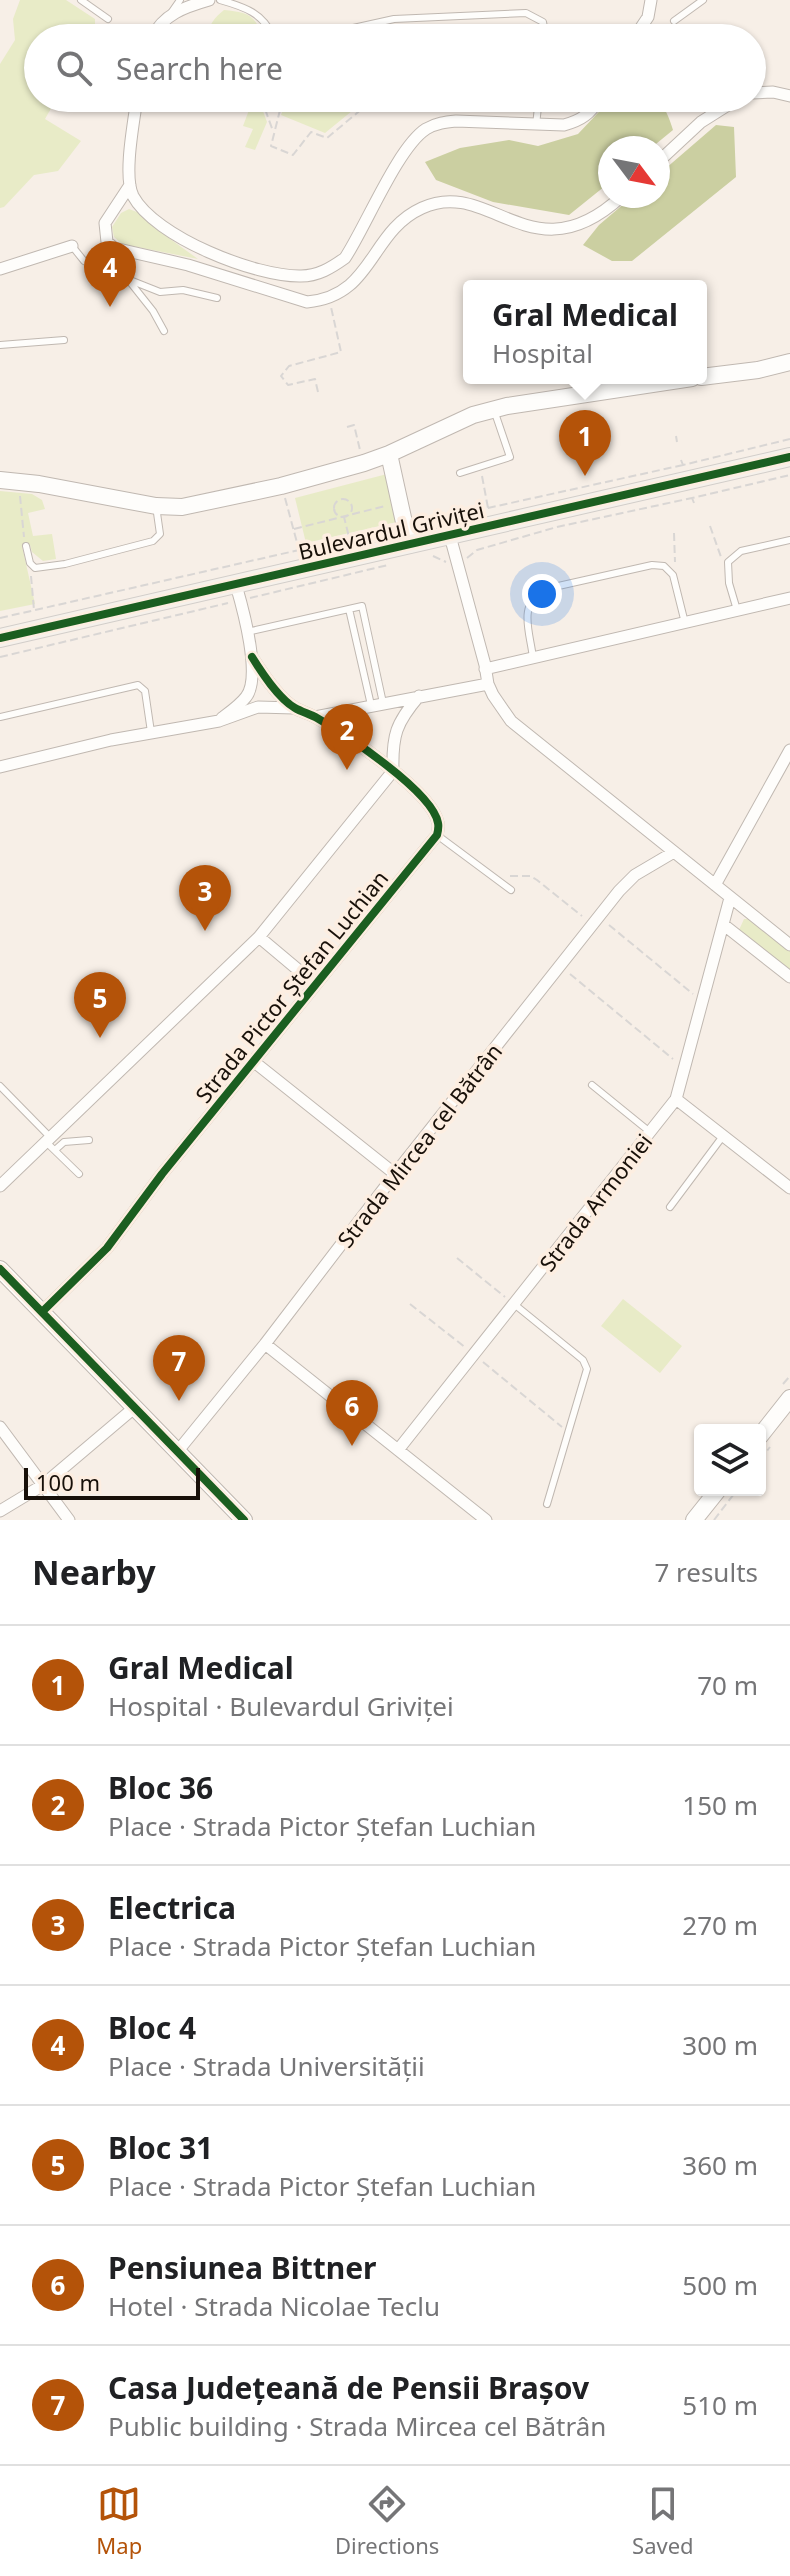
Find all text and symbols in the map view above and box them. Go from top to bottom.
search box [24,24,766,112]
icon: search [52,46,96,90]
text: Search here [116,48,283,89]
north arrow [598,136,670,208]
pin: 4 [84,241,136,307]
popup [463,280,707,384]
text: Gral Medical [492,294,678,335]
text: Hospital [492,335,593,371]
pin: 1 [559,410,611,476]
street label: Bulevardul Griviței [295,494,487,566]
your location [522,574,562,614]
pin: 2 [321,704,373,770]
street label: Strada Pictor Ștefan Luchian [188,864,394,1108]
pin: 3 [179,865,231,931]
pin: 5 [74,972,126,1038]
street label: Strada Mircea cel Bătrân [330,1037,508,1253]
street label: Strada Armoniei [532,1127,658,1277]
pin: 7 [153,1335,205,1401]
pin: 6 [326,1380,378,1446]
map controls [694,1424,766,1496]
button: layers [694,1424,766,1496]
scale bar [24,1464,200,1500]
text: 100 m [36,1467,100,1497]
text: Nearby [32,1549,156,1595]
text: 7 results [654,1554,758,1590]
text: Gral Medical [108,1647,294,1688]
text: 1 [51,1667,65,1703]
text: 70 m [697,1667,758,1703]
text: Hospital · Bulevardul Griviței [108,1688,454,1724]
text: Bloc 36 [108,1767,213,1808]
text: 2 [51,1787,65,1823]
text: 150 m [682,1787,758,1823]
text: Place · Strada Pictor Ștefan Luchian [108,1808,536,1844]
text: Electrica [108,1887,236,1928]
text: 3 [51,1907,65,1943]
text: 270 m [682,1907,758,1943]
text: Place · Strada Pictor Ștefan Luchian [108,1928,536,1964]
text: Bloc 4 [108,2007,196,2048]
text: 4 [51,2027,65,2063]
text: 300 m [682,2027,758,2063]
text: Place · Strada Universității [108,2048,425,2084]
text: Bloc 31 [108,2127,213,2168]
text: 5 [51,2147,65,2183]
text: 360 m [682,2147,758,2183]
text: Place · Strada Pictor Ștefan Luchian [108,2168,536,2204]
text: Pensiunea Bittner [108,2247,377,2288]
text: 6 [51,2267,65,2303]
text: 500 m [682,2267,758,2303]
text: Hotel · Strada Nicolae Teclu [108,2288,440,2324]
text: Casa Județeană de Pensii Brașov [108,2367,589,2408]
text: 7 [51,2387,65,2423]
text: 510 m [682,2387,758,2423]
text: Public building · Strada Mircea cel Bătrân [108,2408,606,2444]
tab: Map [96,2482,142,2560]
tab: Directions [335,2482,439,2560]
tab: Saved [632,2482,694,2560]

